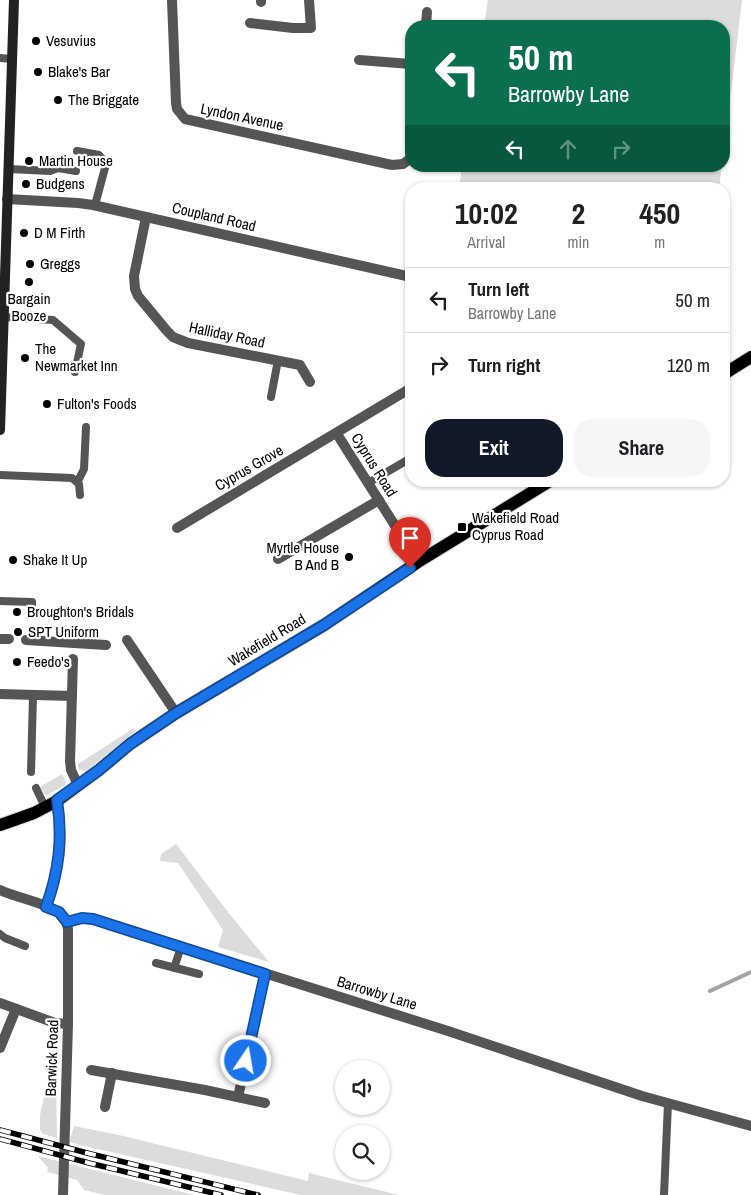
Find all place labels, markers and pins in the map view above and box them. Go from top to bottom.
place label: Vesuvius [46,30,96,51]
marker: Vesuvius [30,35,42,47]
place label: Blake's Bar [48,61,110,82]
marker: Blake's Bar [32,66,44,78]
place label: The Briggate [68,89,139,110]
marker: The Briggate [52,94,64,106]
place label: Martin House [39,150,113,171]
marker: Martin House [23,155,35,167]
place label: Budgens [36,173,85,194]
marker: Budgens [20,178,32,190]
place label: D M Firth [34,222,85,243]
marker: D M Firth [18,227,30,239]
place label: Greggs [40,253,80,274]
marker: Greggs [24,258,36,270]
marker: Bargain Booze [23,276,35,288]
place label: Bargain Booze [7,288,51,326]
place label: The Newmarket Inn [35,338,118,376]
marker: The Newmarket Inn [19,352,31,364]
place label: Fulton's Foods [57,393,137,414]
marker: Fulton's Foods [41,398,53,410]
place label: Wakefield Road Cyprus Road [472,507,559,545]
pin [389,517,431,568]
marker: Wakefield Road Cyprus Road [456,521,468,533]
place label: Myrtle House B And B [267,537,339,575]
place label: Shake It Up [23,549,87,570]
marker: Myrtle House B And B [343,551,355,563]
marker: Shake It Up [7,554,19,566]
place label: Broughton's Bridals [27,601,134,622]
marker: Broughton's Bridals [11,606,23,618]
place label: SPT Uniform [28,621,99,642]
marker: SPT Uniform [12,626,24,638]
place label: Feedo's [27,651,70,672]
marker: Feedo's [11,656,23,668]

